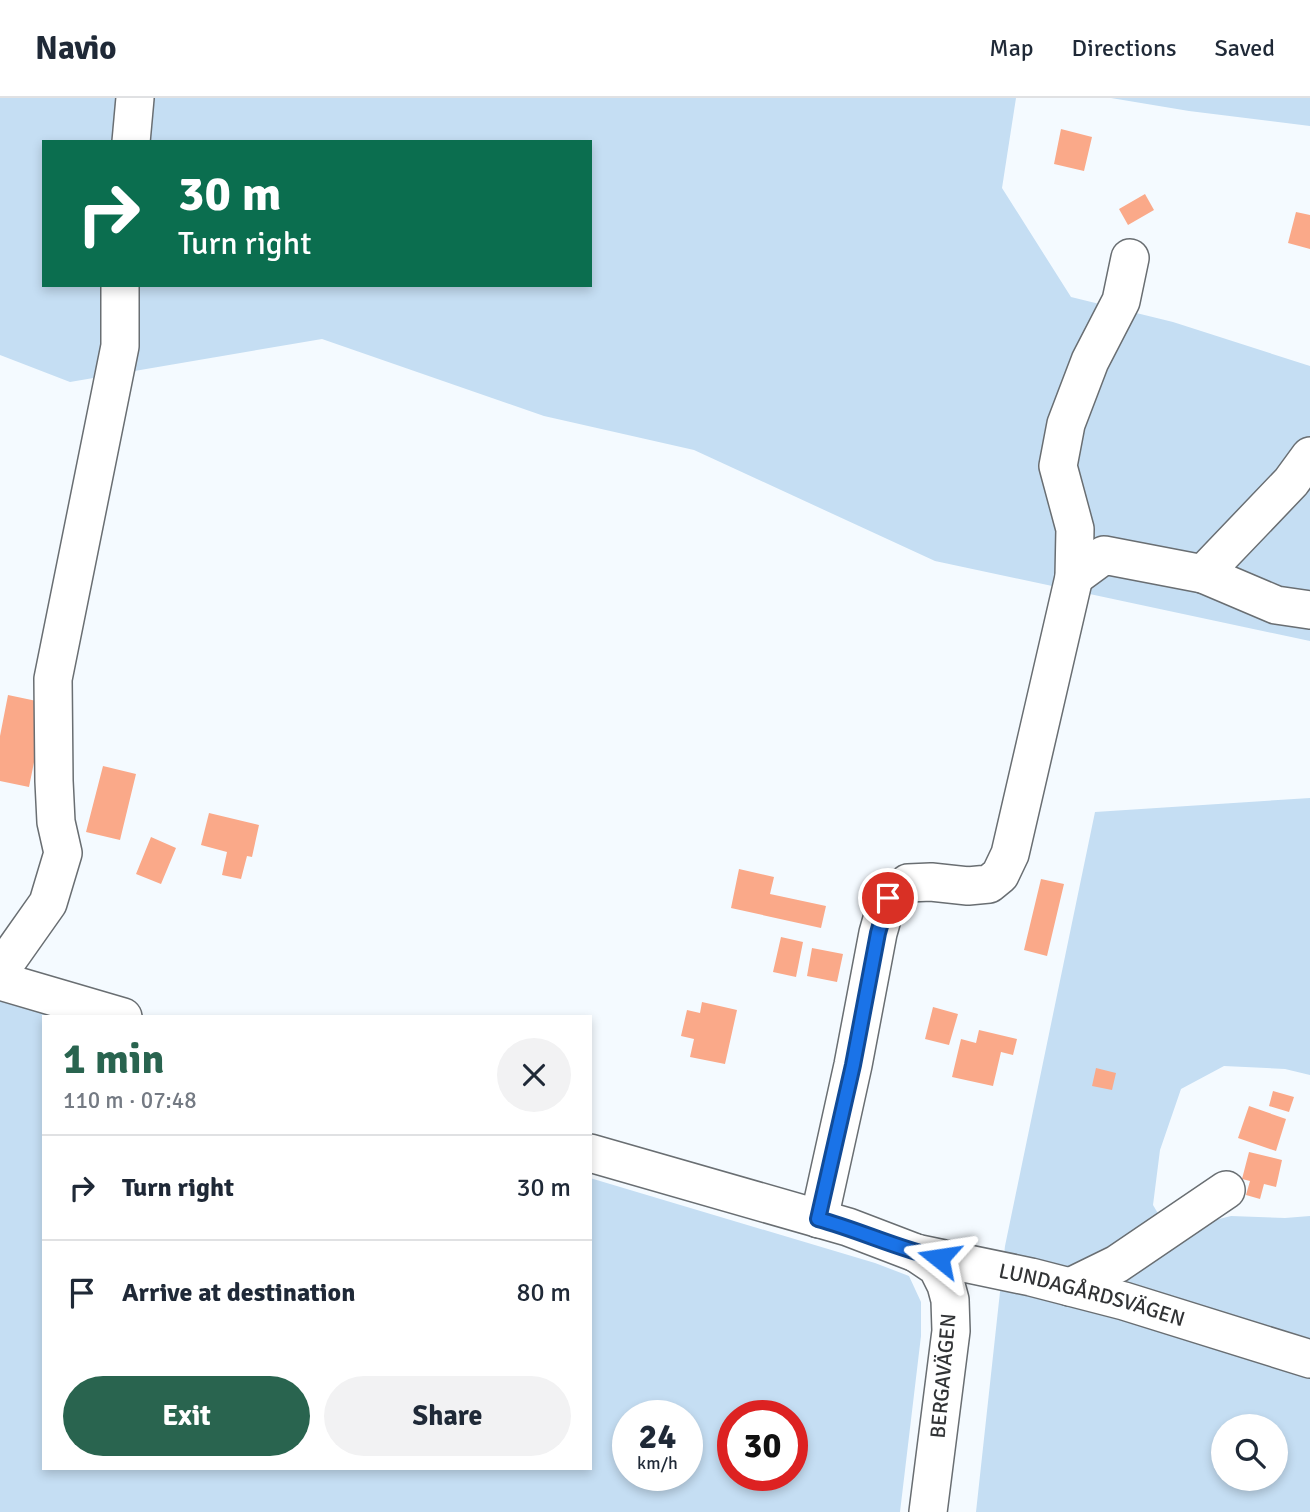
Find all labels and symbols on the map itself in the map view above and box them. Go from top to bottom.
pin [858,868,918,928]
position arrow [902,1221,976,1295]
street label: LUNDAGÅRDSVÄGEN [997,1258,1188,1332]
street label: BERGAVÄGEN [925,1312,961,1440]
speed limit sign: 30 [717,1400,808,1491]

